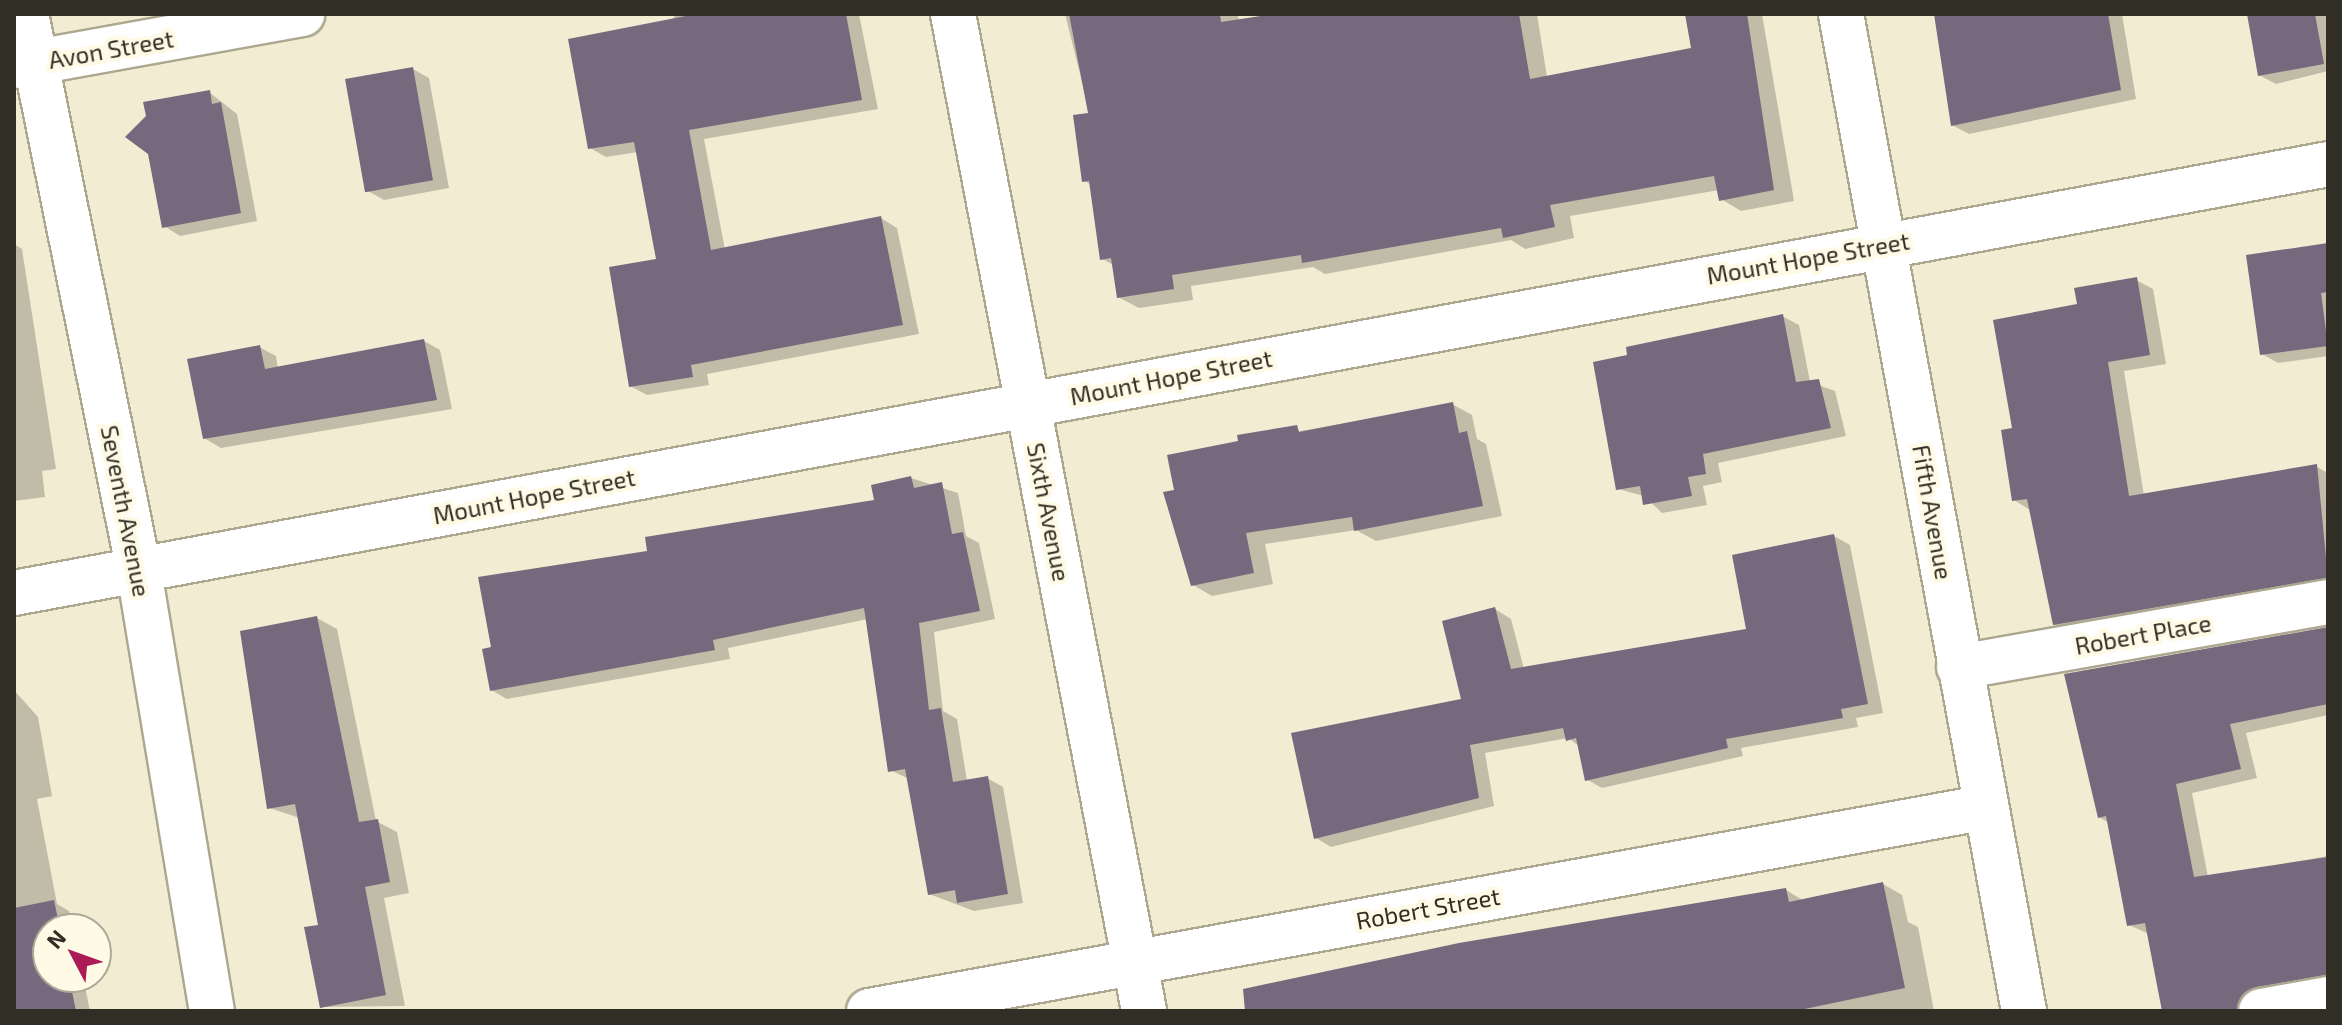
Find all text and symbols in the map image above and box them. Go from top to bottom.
street label: Avon Street [46,24,176,74]
street label: Mount Hope Street [1704,226,1912,290]
street label: Mount Hope Street [1067,343,1275,411]
street label: Seventh Avenue [95,423,157,599]
street label: Sixth Avenue [1021,440,1077,584]
street label: Fifth Avenue [1907,442,1959,582]
street label: Mount Hope Street [430,462,638,530]
street label: Robert Place [2073,608,2213,660]
street label: Robert Street [1354,881,1502,935]
north arrow [32,913,112,993]
text: N [40,924,70,953]

